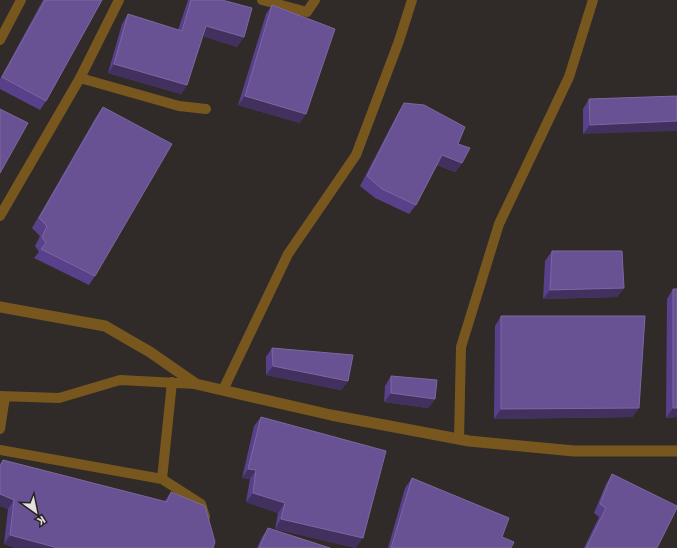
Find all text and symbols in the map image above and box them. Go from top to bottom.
north arrow [16,492,56,532]
text: K [34,513,48,528]

